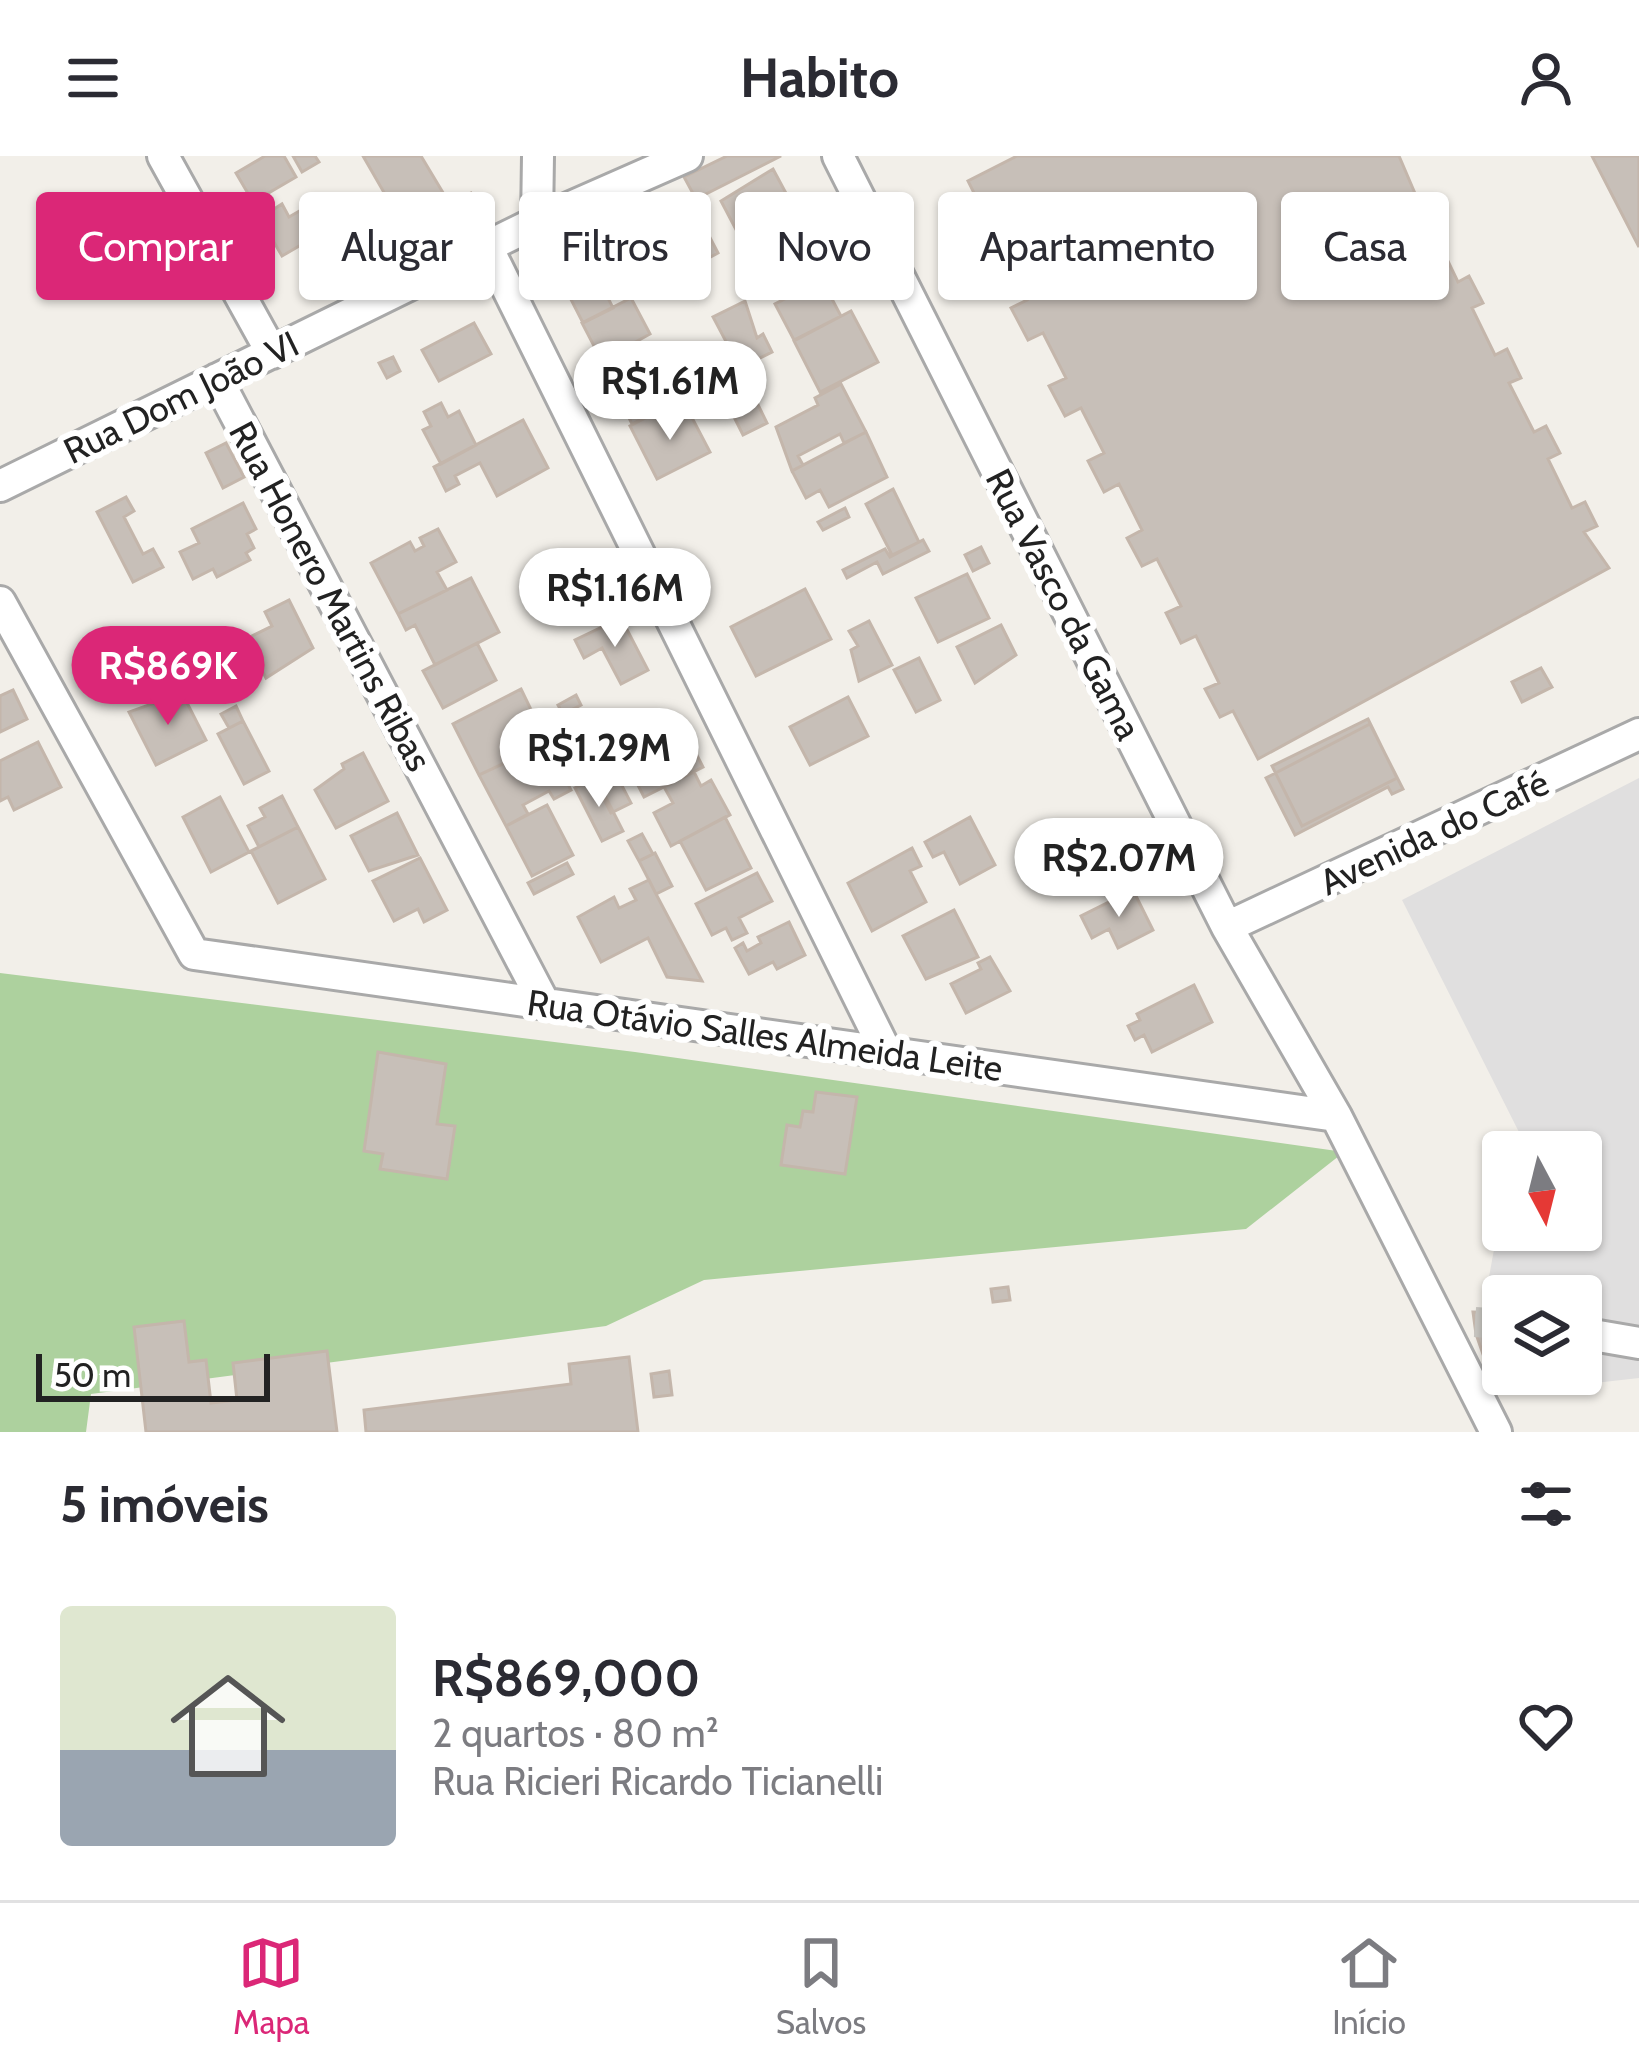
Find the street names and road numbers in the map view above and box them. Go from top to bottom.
street label: Rua Dom João VI [56,321,306,473]
street label: Rua Honero Martins Ribas [220,414,442,778]
street label: Rua Vasco da Gama [977,461,1151,747]
street label: Avenida do Café [1313,760,1555,904]
street label: Rua Otávio Salles Almeida Leite [525,980,1005,1090]

